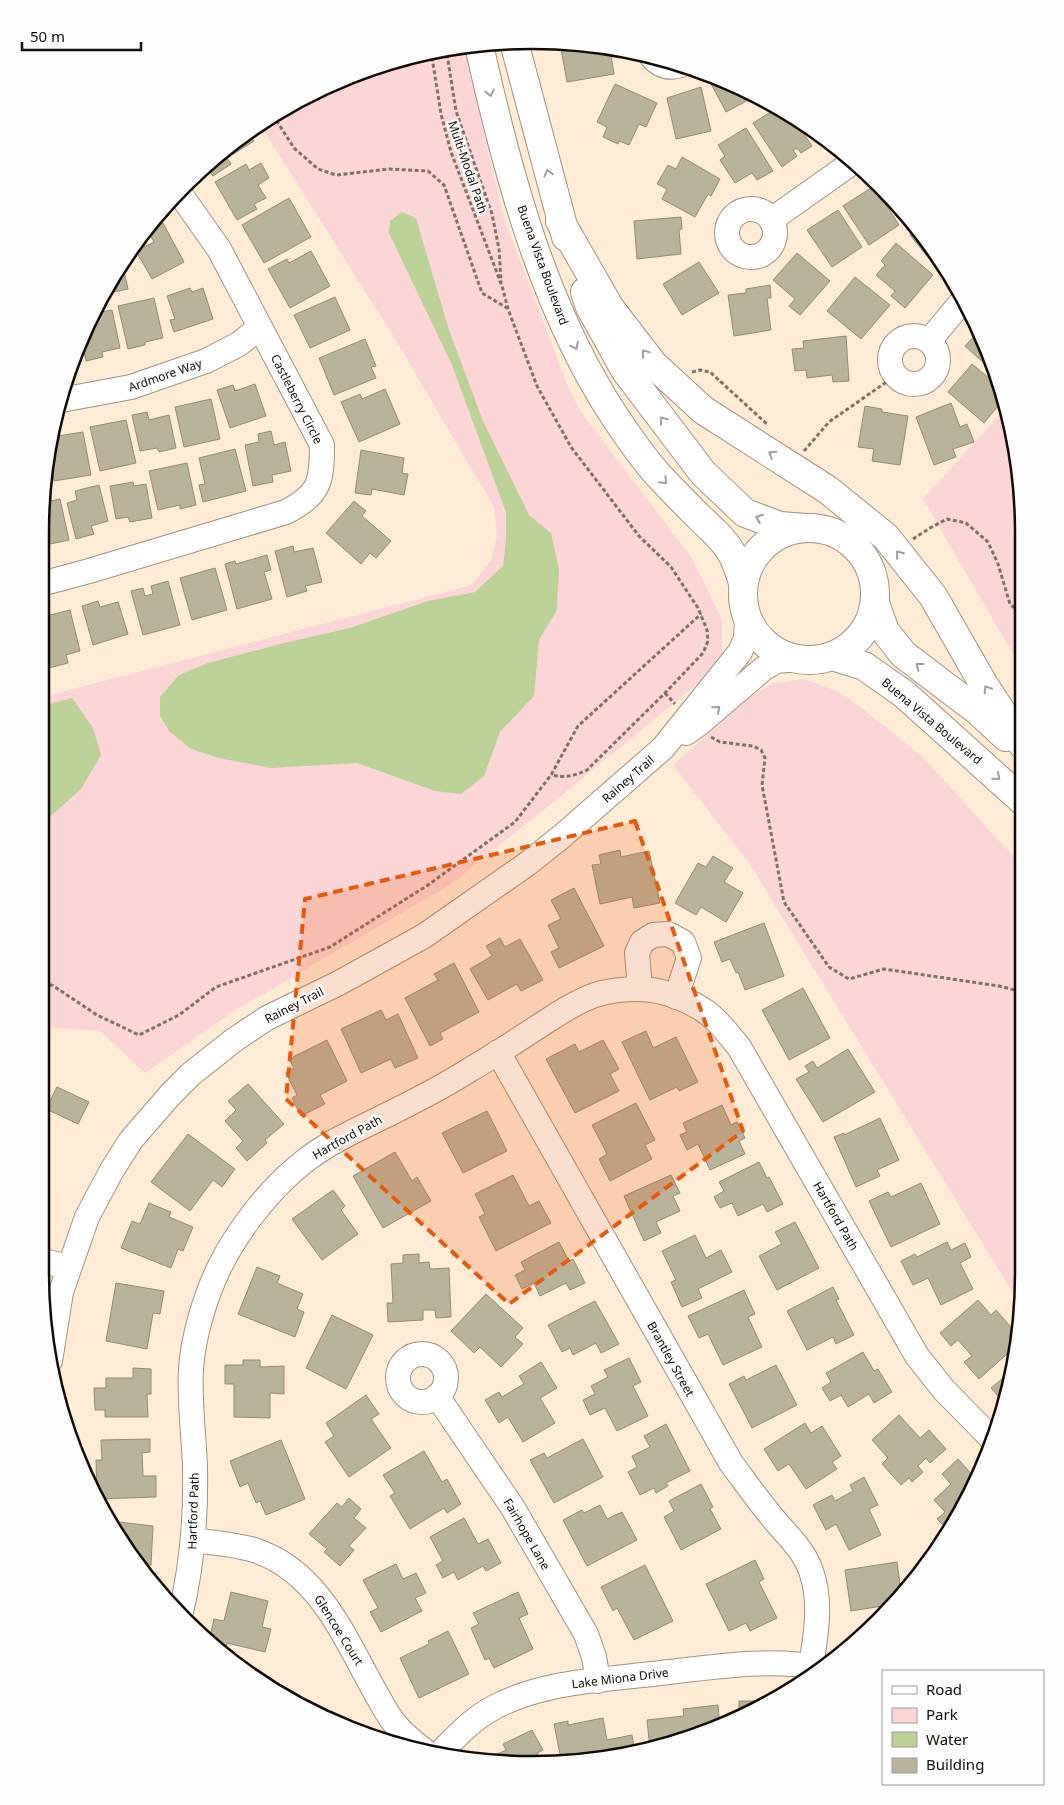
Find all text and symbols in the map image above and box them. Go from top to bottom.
scale bar [22,20,141,52]
text: 50 m [30,26,65,46]
one-way arrow [484,88,495,97]
street label: Multi-Modal Path [444,118,492,216]
one-way arrow [543,169,554,178]
street label: Buena Vista Boulevard [513,203,573,327]
one-way arrow [569,341,579,350]
one-way arrow [643,350,651,359]
street label: Castleberry Circle [267,351,327,447]
street label: Ardmore Way [126,354,205,396]
one-way arrow [660,416,669,426]
one-way arrow [768,451,777,460]
one-way arrow [658,475,667,484]
one-way arrow [755,514,764,524]
one-way arrow [896,550,905,559]
one-way arrow [915,663,925,672]
street label: Buena Vista Boulevard [878,674,986,768]
one-way arrow [984,686,994,695]
one-way arrow [711,706,720,715]
street label: Rainey Trail [598,752,658,806]
one-way arrow [992,771,1001,780]
street label: Rainey Trail [262,983,326,1027]
street label: Hartford Path [309,1111,385,1163]
street label: Hartford Path [809,1178,863,1254]
street label: Brantley Street [643,1318,699,1400]
street label: Hartford Path [183,1472,203,1550]
street label: Fairhope Lane [500,1495,555,1573]
street label: Glencoe Court [310,1591,368,1669]
street label: Lake Miona Drive [571,1664,670,1692]
legend [882,1670,1044,1785]
text: Road [926,1679,962,1699]
text: Park [926,1704,958,1724]
text: Water [926,1729,968,1749]
text: Building [926,1754,984,1774]

